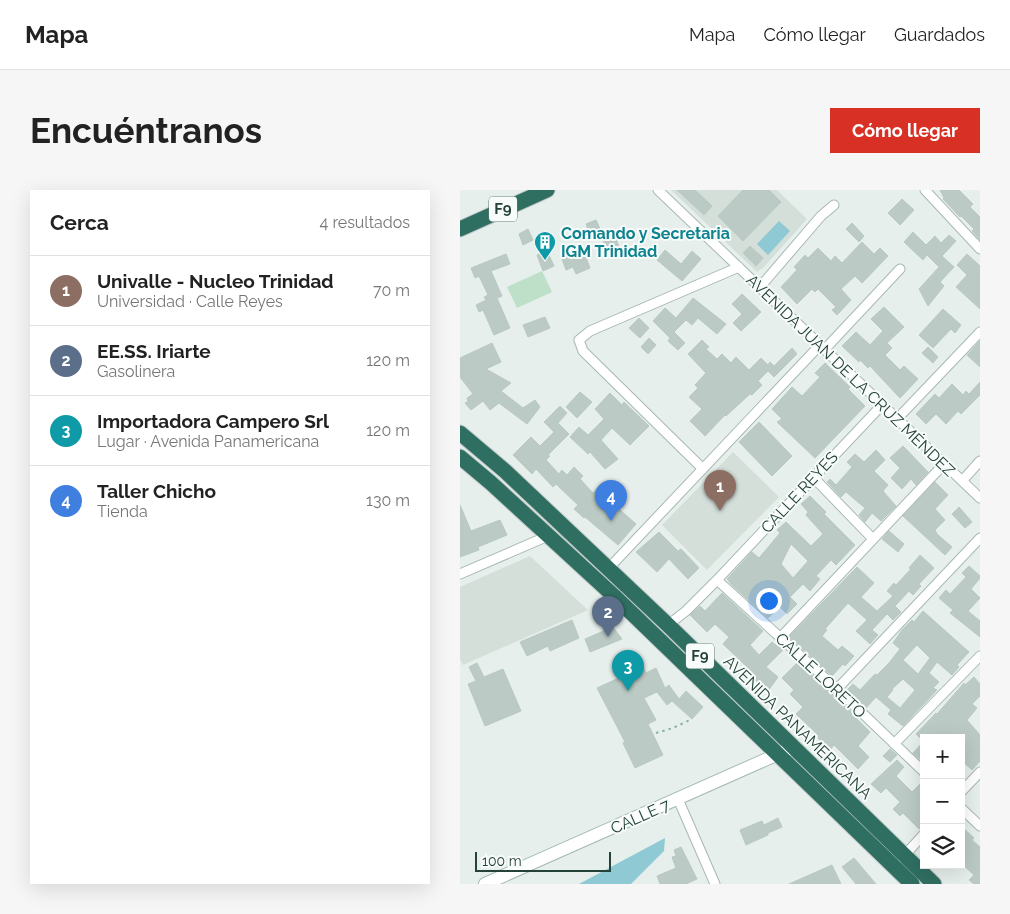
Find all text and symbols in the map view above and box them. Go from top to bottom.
text: Mapa [25,20,88,49]
text: Mapa [689,24,735,45]
text: Cómo llegar [763,24,866,45]
text: Guardados [894,24,985,45]
button: Cómo llegar [830,108,980,153]
text: Encuéntranos [30,110,262,151]
road number: F9 [489,196,517,222]
text: Cerca [50,210,109,235]
text: 4 resultados [320,213,410,232]
place label: Comando y Secretaria IGM Trinidad [561,224,730,261]
building icon: Comando y Secretaria IGM Trinidad [533,230,557,261]
text: Univalle - Nucleo Trinidad [97,270,334,292]
street label: AVENIDA JUAN DE LA CRUZ MÉNDEZ [742,270,960,480]
text: 1 [62,281,70,300]
text: 70 m [373,281,410,300]
text: Universidad · Calle Reyes [97,292,283,311]
text: EE.SS. Iriarte [97,340,211,362]
text: 2 [61,351,71,370]
text: 120 m [366,351,410,370]
text: Gasolinera [97,362,175,381]
text: Importadora Campero Srl [97,410,329,432]
text: 3 [62,421,70,440]
text: 120 m [366,421,410,440]
text: Lugar · Avenida Panamericana [97,432,319,451]
street label: CALLE REYES [757,448,842,537]
pin: 1 [704,470,736,511]
text: Taller Chicho [97,480,216,502]
pin: 4 [595,480,627,521]
text: 4 [61,491,71,510]
text: 130 m [366,491,410,510]
text: Tienda [97,502,148,521]
your location [756,588,782,614]
pin: 2 [592,596,624,637]
street label: CALLE LORETO [772,629,870,722]
road number: F9 [686,644,714,668]
pin: 3 [612,650,644,691]
street label: AVENIDA PANAMERICANA [720,652,876,803]
map controls [920,734,965,869]
button: + [920,734,965,779]
button: − [920,779,965,824]
street label: CALLE 7 [608,795,673,838]
button: layers [920,824,965,869]
scale bar [475,849,611,872]
text: 100 m [482,853,522,869]

